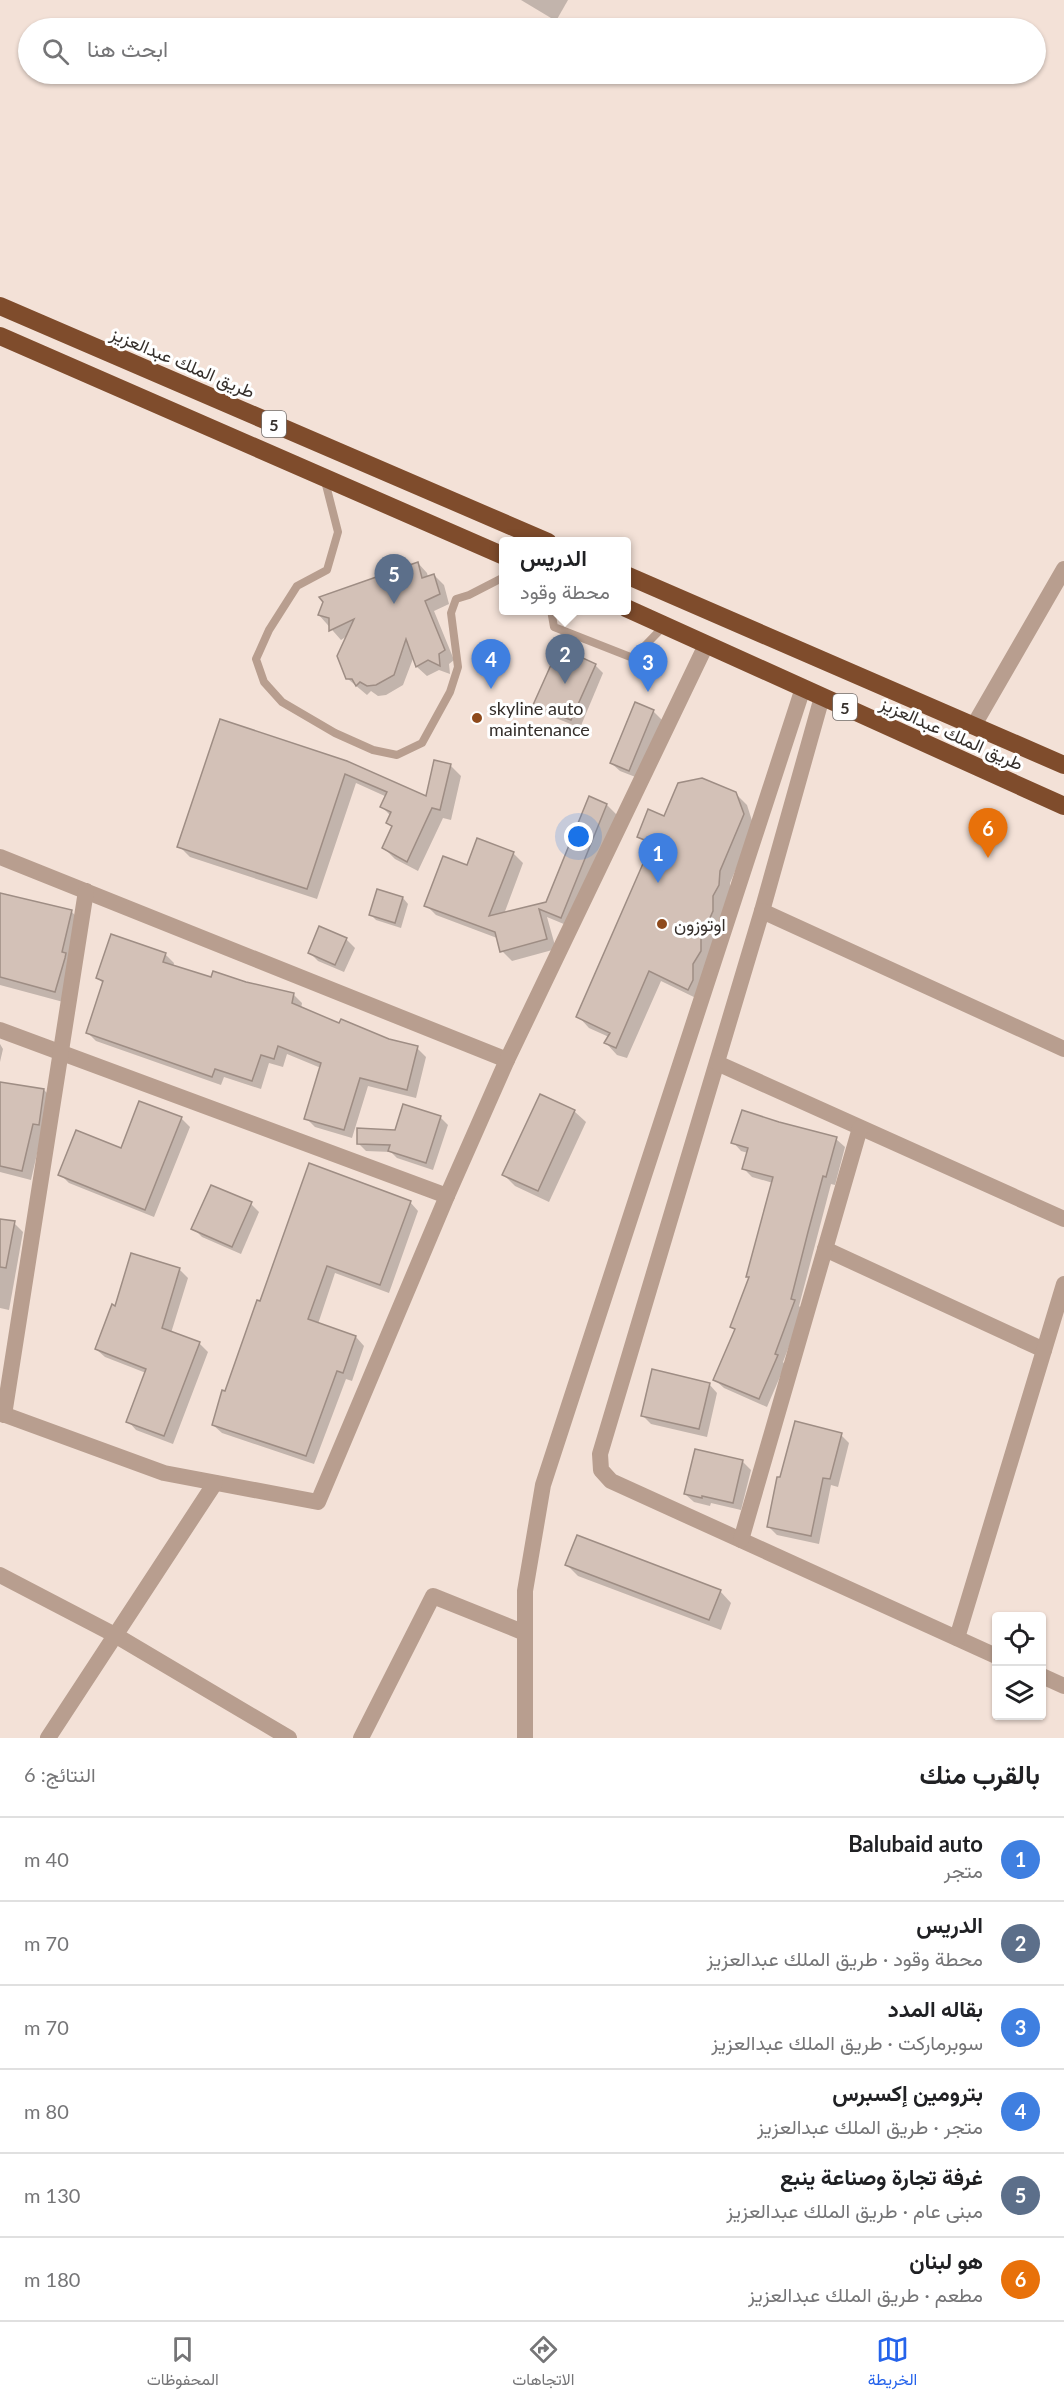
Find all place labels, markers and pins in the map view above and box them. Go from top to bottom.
pin: 5 [374,554,414,604]
pin: 2 [546,634,584,684]
pin: 4 [472,640,510,689]
pin: 3 [628,642,668,692]
place label: skyline auto maintenance [489,697,590,740]
marker: skyline auto maintenance [470,711,484,725]
pin: 6 [968,808,1008,858]
pin: 1 [638,834,678,883]
place label: اوتوزون [674,913,726,936]
marker: اوتوزون [655,917,669,931]

